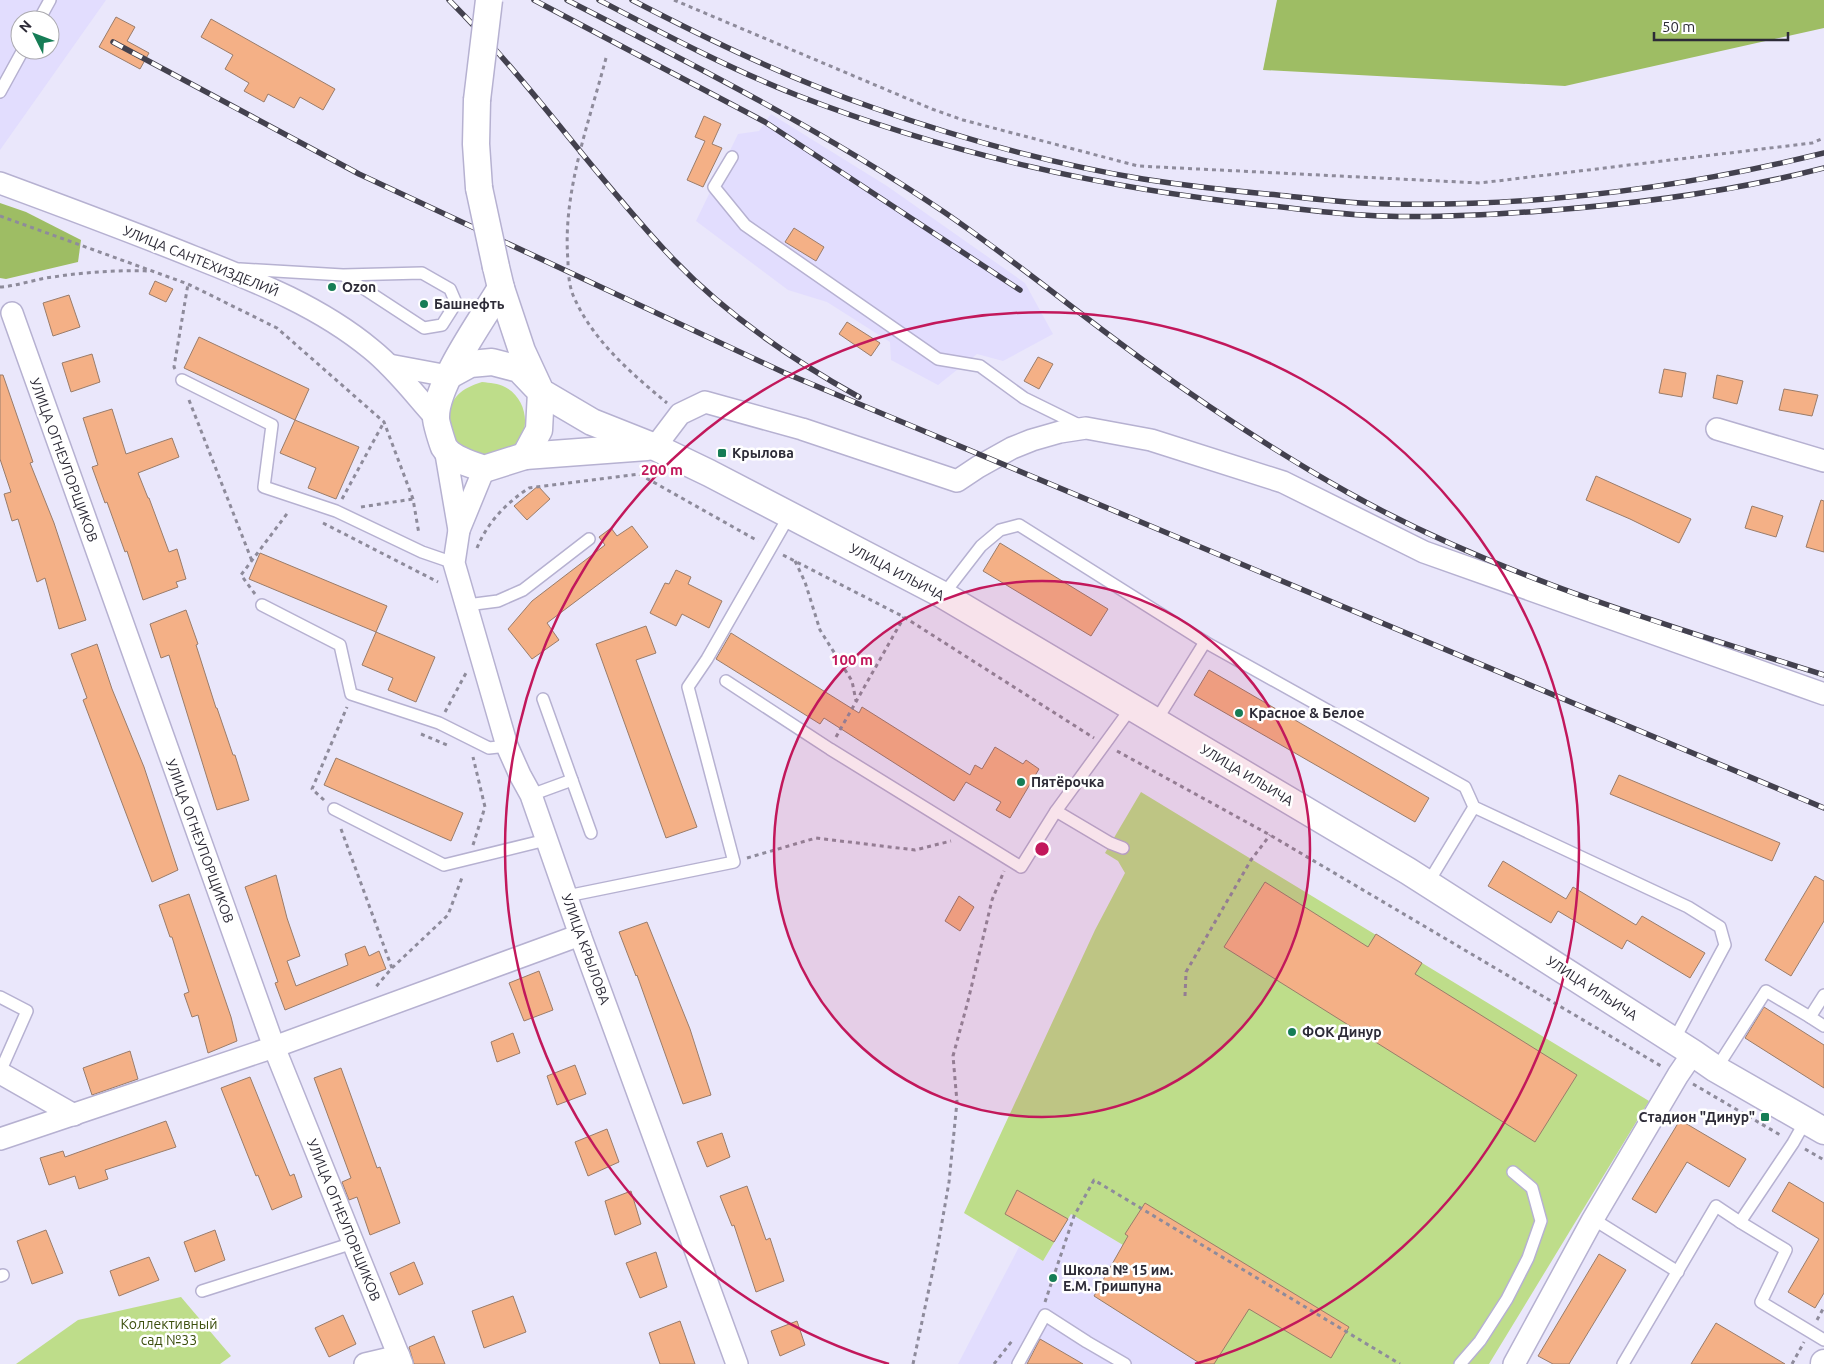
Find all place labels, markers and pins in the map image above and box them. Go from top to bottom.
place label: Ozon [342,279,376,295]
marker: Ozon [326,281,338,293]
place label: Башнефть [434,296,505,312]
marker: Башнефть [418,298,430,310]
place label: Крылова [732,445,794,461]
marker: Крылова [716,447,728,459]
place label: Красное & Белое [1249,705,1364,721]
marker: Красное & Белое [1233,707,1245,719]
place label: Пятёрочка [1031,774,1104,790]
marker: Пятёрочка [1015,776,1027,788]
centre of rings [1033,840,1051,858]
place label: ФОК Динур [1302,1024,1382,1040]
marker: ФОК Динур [1286,1026,1298,1038]
place label: Стадион "Динур" [1639,1109,1755,1125]
marker: Стадион "Динур" [1759,1111,1771,1123]
place label: Школа № 15 им. Е.М. Гришпуна [1063,1262,1173,1294]
marker: Школа № 15 им. Е.М. Гришпуна [1047,1272,1059,1284]

